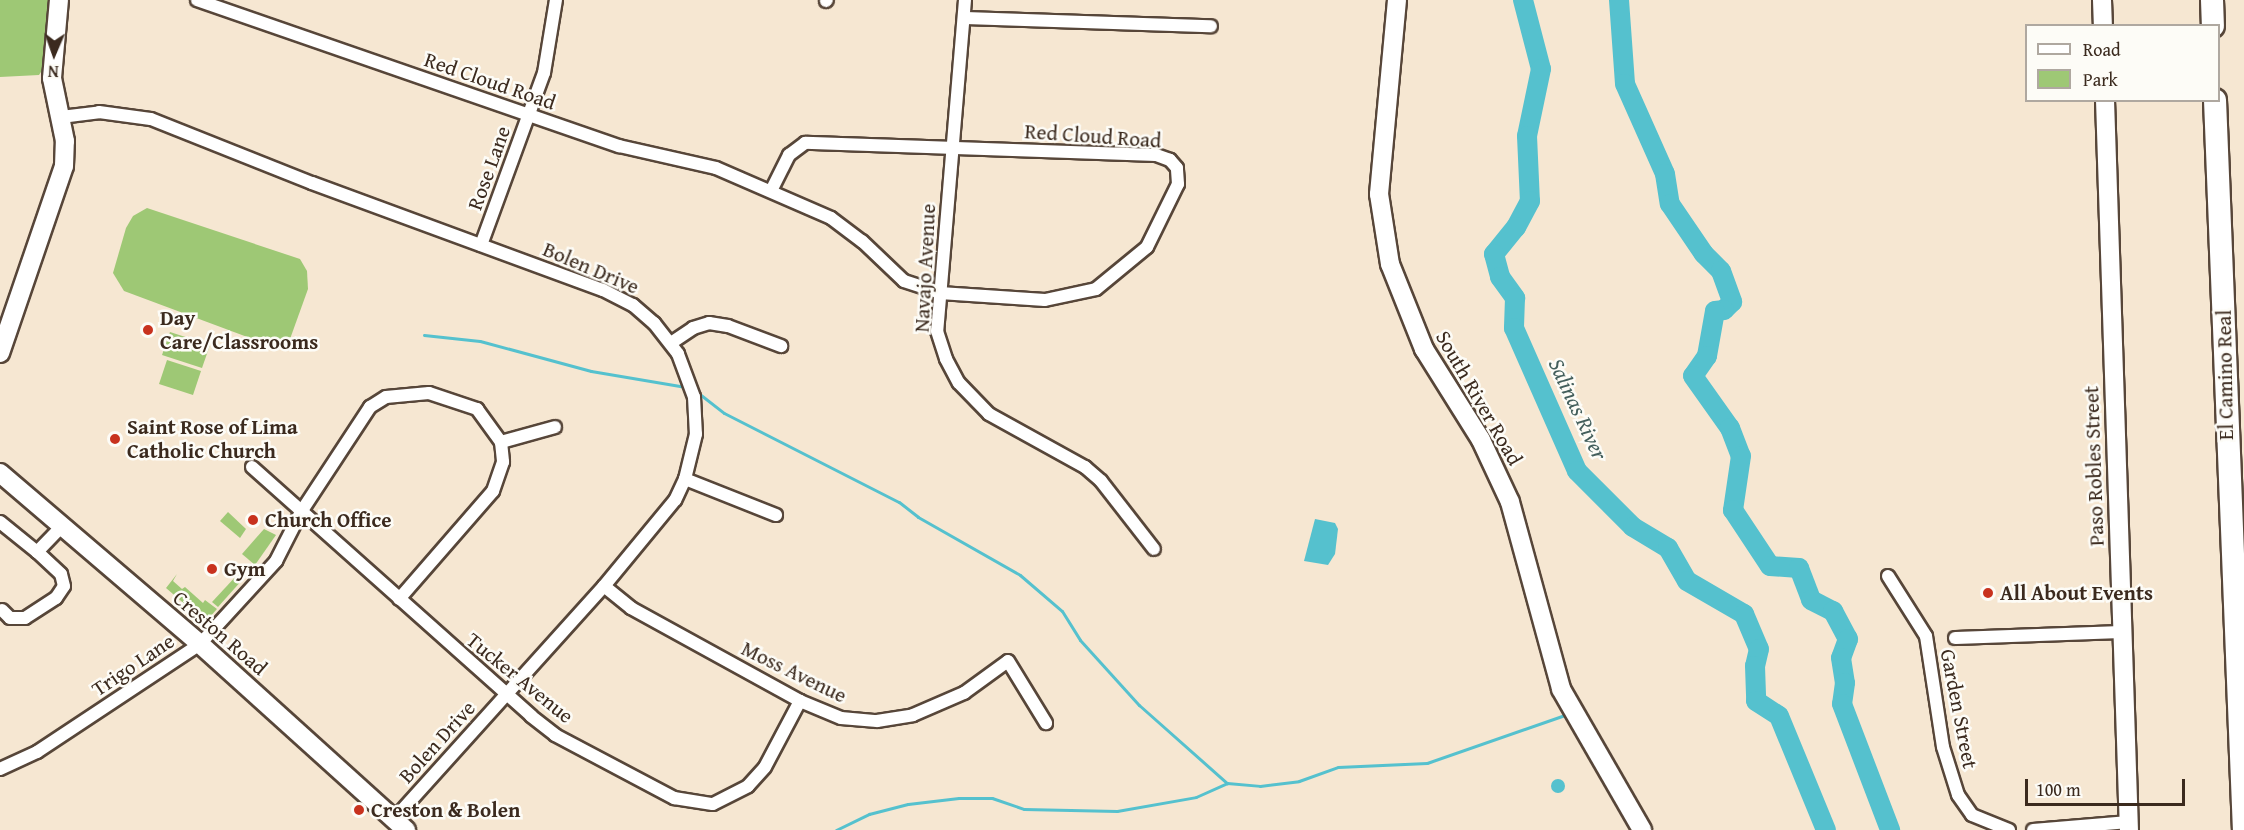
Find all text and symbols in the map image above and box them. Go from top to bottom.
north arrow [24,24,84,84]
legend [2025,24,2220,102]
text: Road [2083,36,2121,63]
street label: Red Cloud Road [421,47,559,115]
text: N [48,60,59,84]
text: Park [2083,66,2118,93]
street label: Red Cloud Road [1024,119,1162,153]
street label: Rose Lane [462,123,516,213]
street label: Navajo Avenue [909,203,941,333]
street label: Bolen Drive [539,236,643,300]
place label: Day Care/Classrooms [160,305,318,355]
street label: El Camino Real [2211,310,2239,440]
marker: Day Care/Classrooms [141,323,155,337]
street label: South River Road [1430,326,1528,470]
water label: Salinas River [1543,354,1613,464]
street label: Paso Robles Street [2079,385,2109,547]
place label: Saint Rose of Lima Catholic Church [127,414,298,464]
marker: Saint Rose of Lima Catholic Church [108,432,122,446]
place label: Church Office [265,507,391,533]
marker: Church Office [246,513,260,527]
place label: Gym [224,556,266,582]
marker: Gym [205,562,219,576]
place label: All About Events [2000,580,2153,606]
street label: Creston Road [168,585,272,681]
marker: All About Events [1981,586,1995,600]
street label: Tucker Avenue [462,627,578,729]
street label: Trigo Lane [87,628,179,702]
street label: Moss Avenue [737,636,851,708]
street label: Garden Street [1935,647,1983,771]
street label: Bolen Drive [394,696,480,788]
scale bar [2028,767,2188,805]
text: 100 m [2036,776,2081,803]
place label: Creston & Bolen [371,797,520,823]
marker: Creston & Bolen [352,803,366,817]

